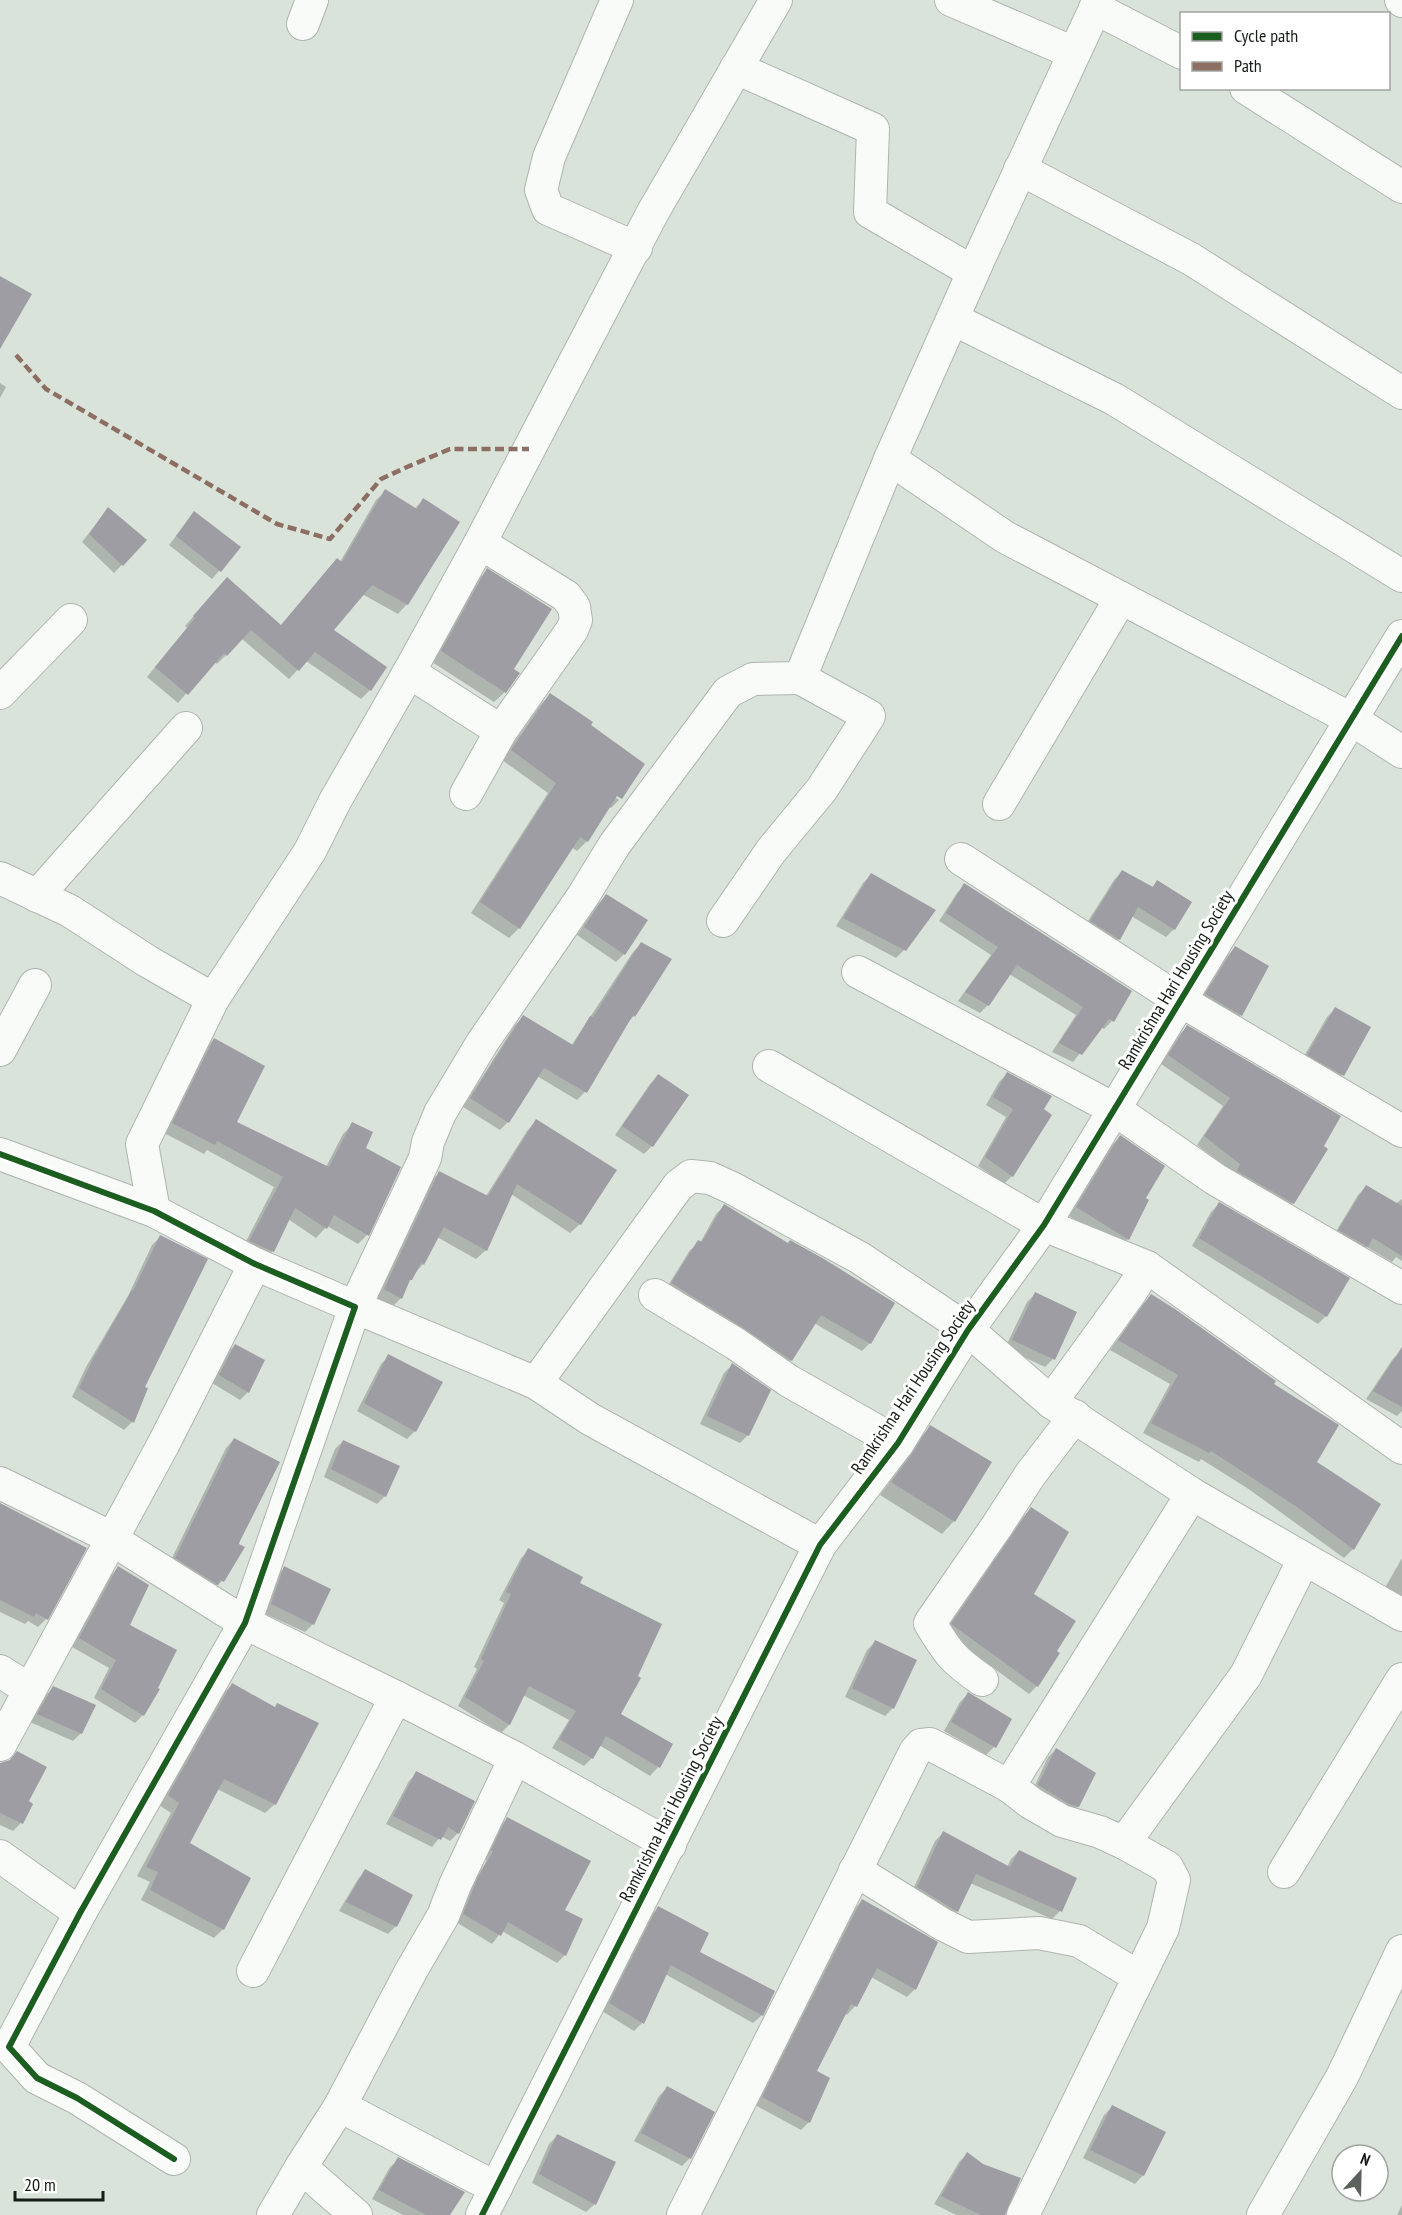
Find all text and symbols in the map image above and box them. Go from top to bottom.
legend [1180,12,1390,90]
text: Cycle path [1234,24,1298,47]
text: Path [1234,54,1262,77]
street label: Ramkrishna Hari Housing Society [1113,886,1238,1074]
street label: Ramkrishna Hari Housing Society [846,1295,980,1478]
street label: Ramkrishna Hari Housing Society [614,1712,728,1905]
north arrow [1330,2143,1390,2203]
text: N [1358,2148,1373,2170]
scale bar [15,2164,104,2202]
text: 20 m [24,2173,56,2196]

